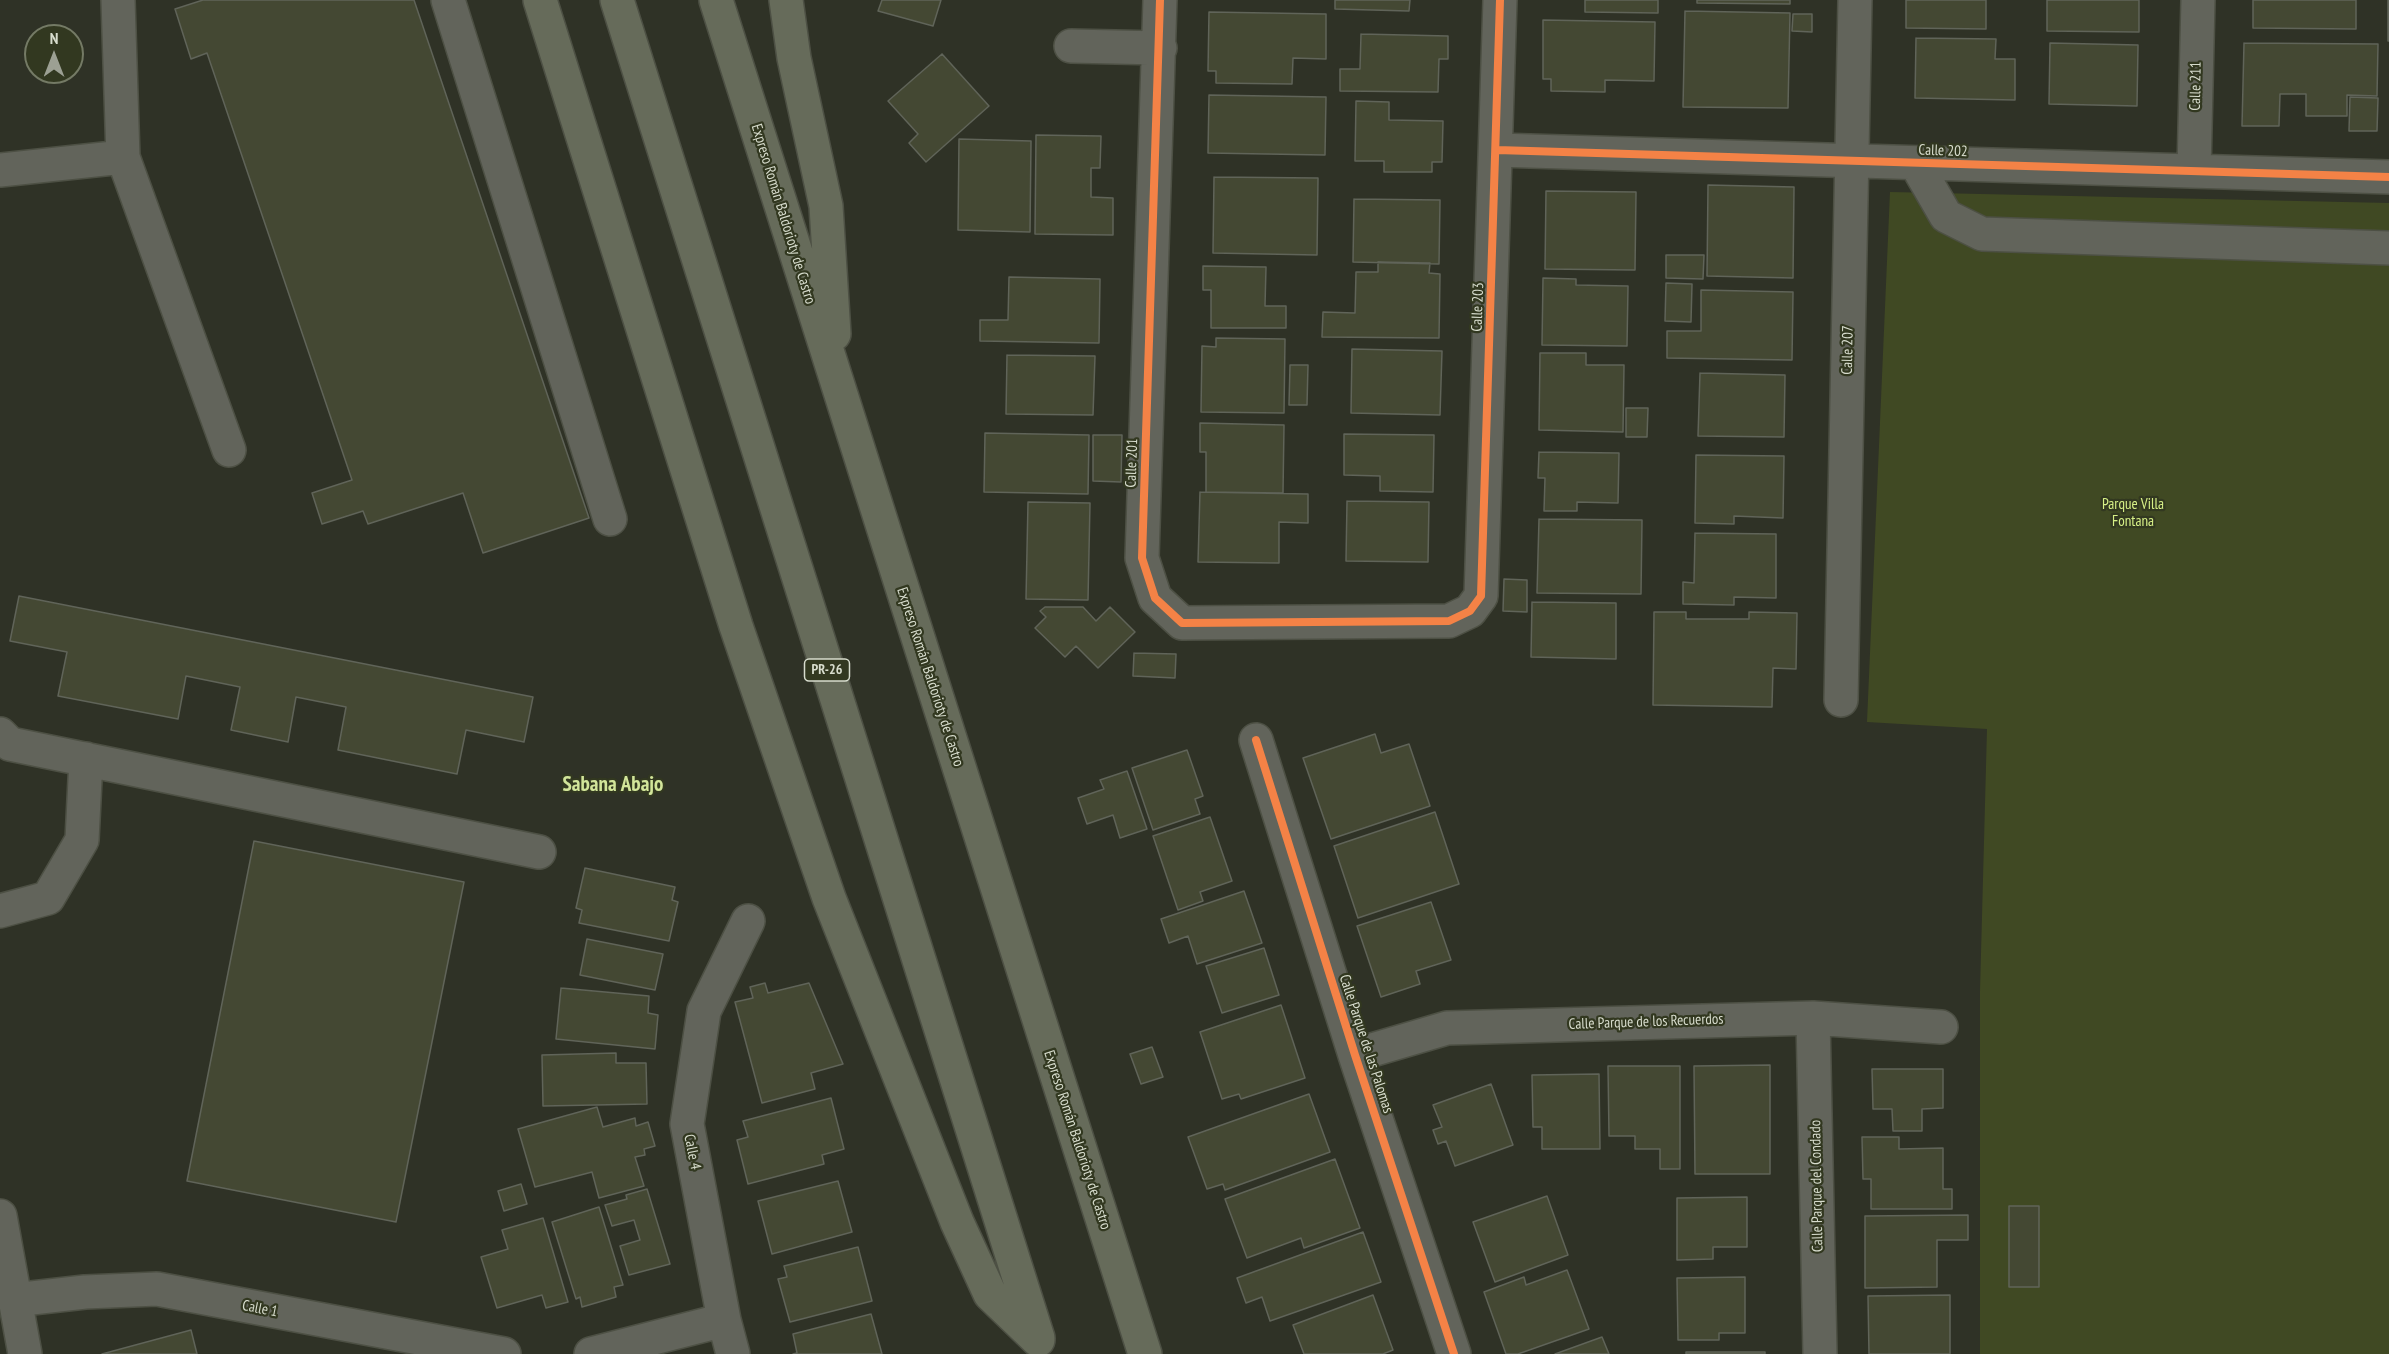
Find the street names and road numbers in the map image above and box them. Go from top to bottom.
street label: Calle 211 [2187,61,2205,111]
street label: Expreso Román Baldorioty de Castro [747,122,819,306]
street label: Calle 202 [1918,141,1968,161]
street label: Calle 203 [1468,282,1488,332]
street label: Calle 207 [1839,325,1857,375]
street label: Calle 201 [1122,438,1142,488]
street label: Expreso Román Baldorioty de Castro [892,585,968,769]
road number: PR-26 [804,659,850,681]
street label: Calle Parque de las Palomas [1335,972,1397,1116]
street label: Calle Parque de los Recuerdos [1568,1010,1724,1034]
street label: Expreso Román Baldorioty de Castro [1039,1048,1115,1232]
street label: Calle Parque del Condado [1807,1120,1827,1252]
street label: Calle 4 [680,1133,704,1171]
street label: Calle 1 [241,1297,279,1321]

